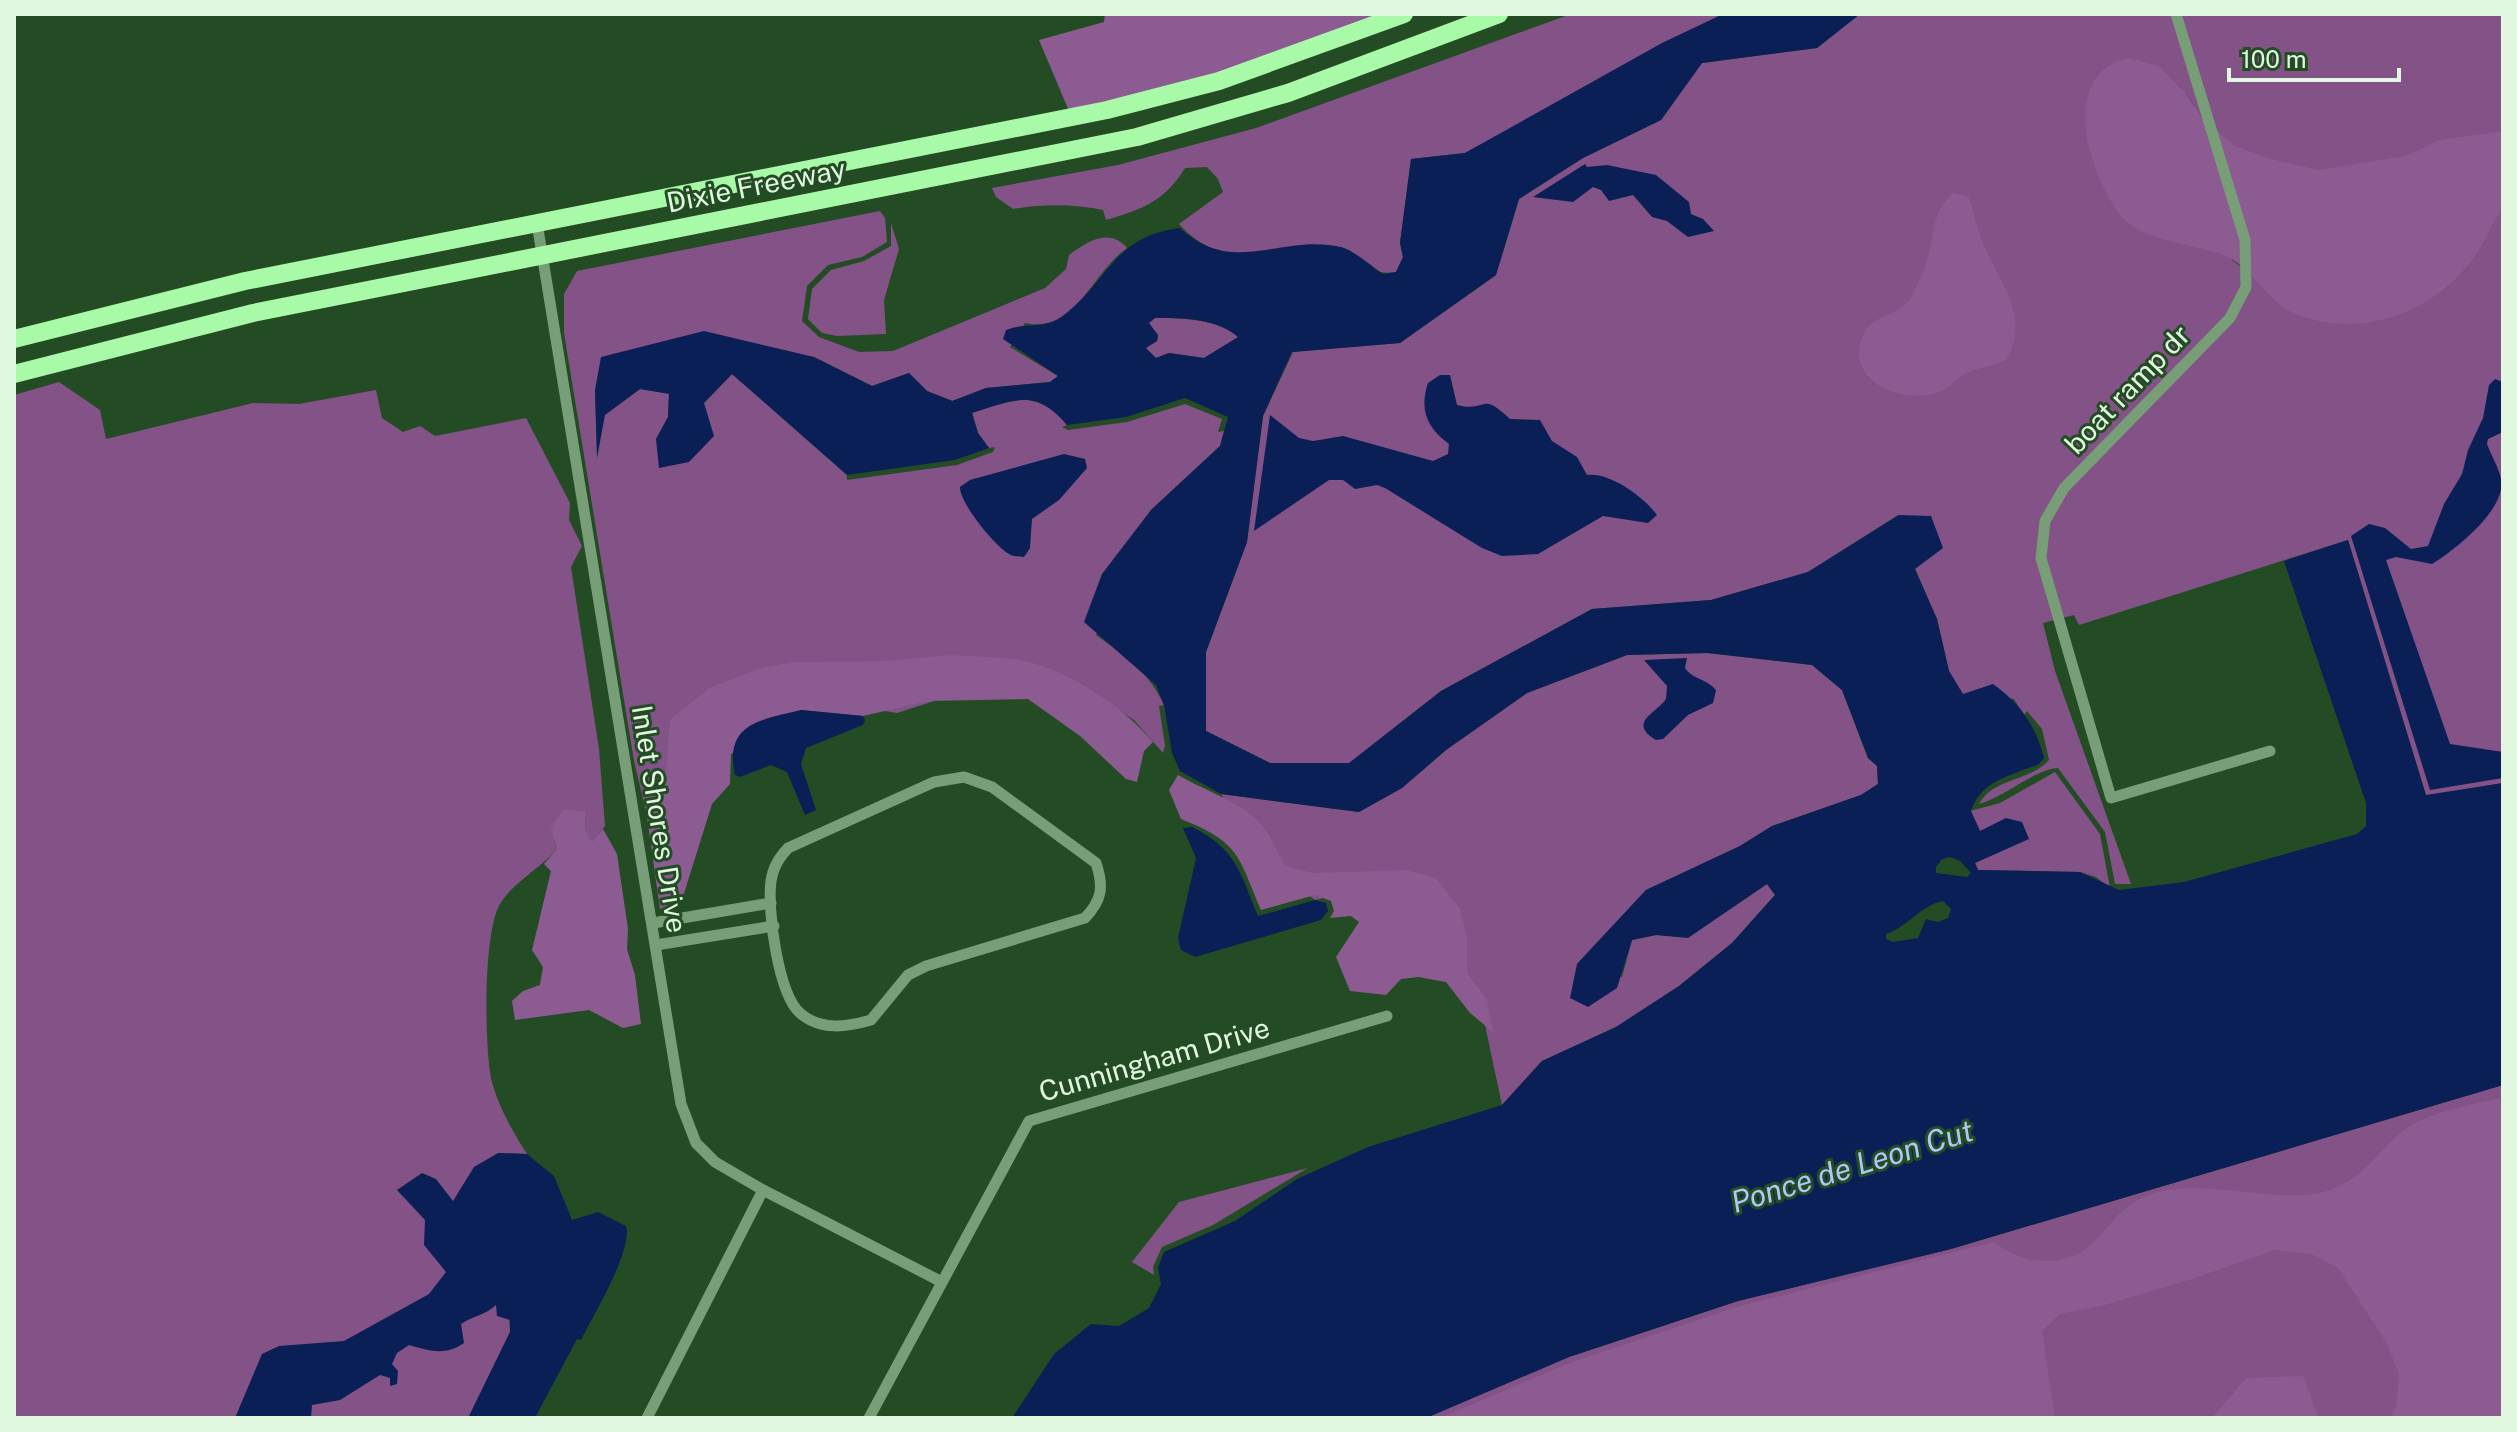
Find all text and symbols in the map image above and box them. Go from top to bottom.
scale bar [2229,32,2399,82]
text: 100 m [2241,45,2307,73]
street label: Dixie Freeway [664,151,848,219]
street label: boat ramp dr [2058,318,2196,460]
street label: Inlet Shores Drive [626,703,694,935]
street label: Cunningham Drive [1035,1010,1273,1108]
water label: Ponce de Leon Cut [1727,1112,1977,1220]

